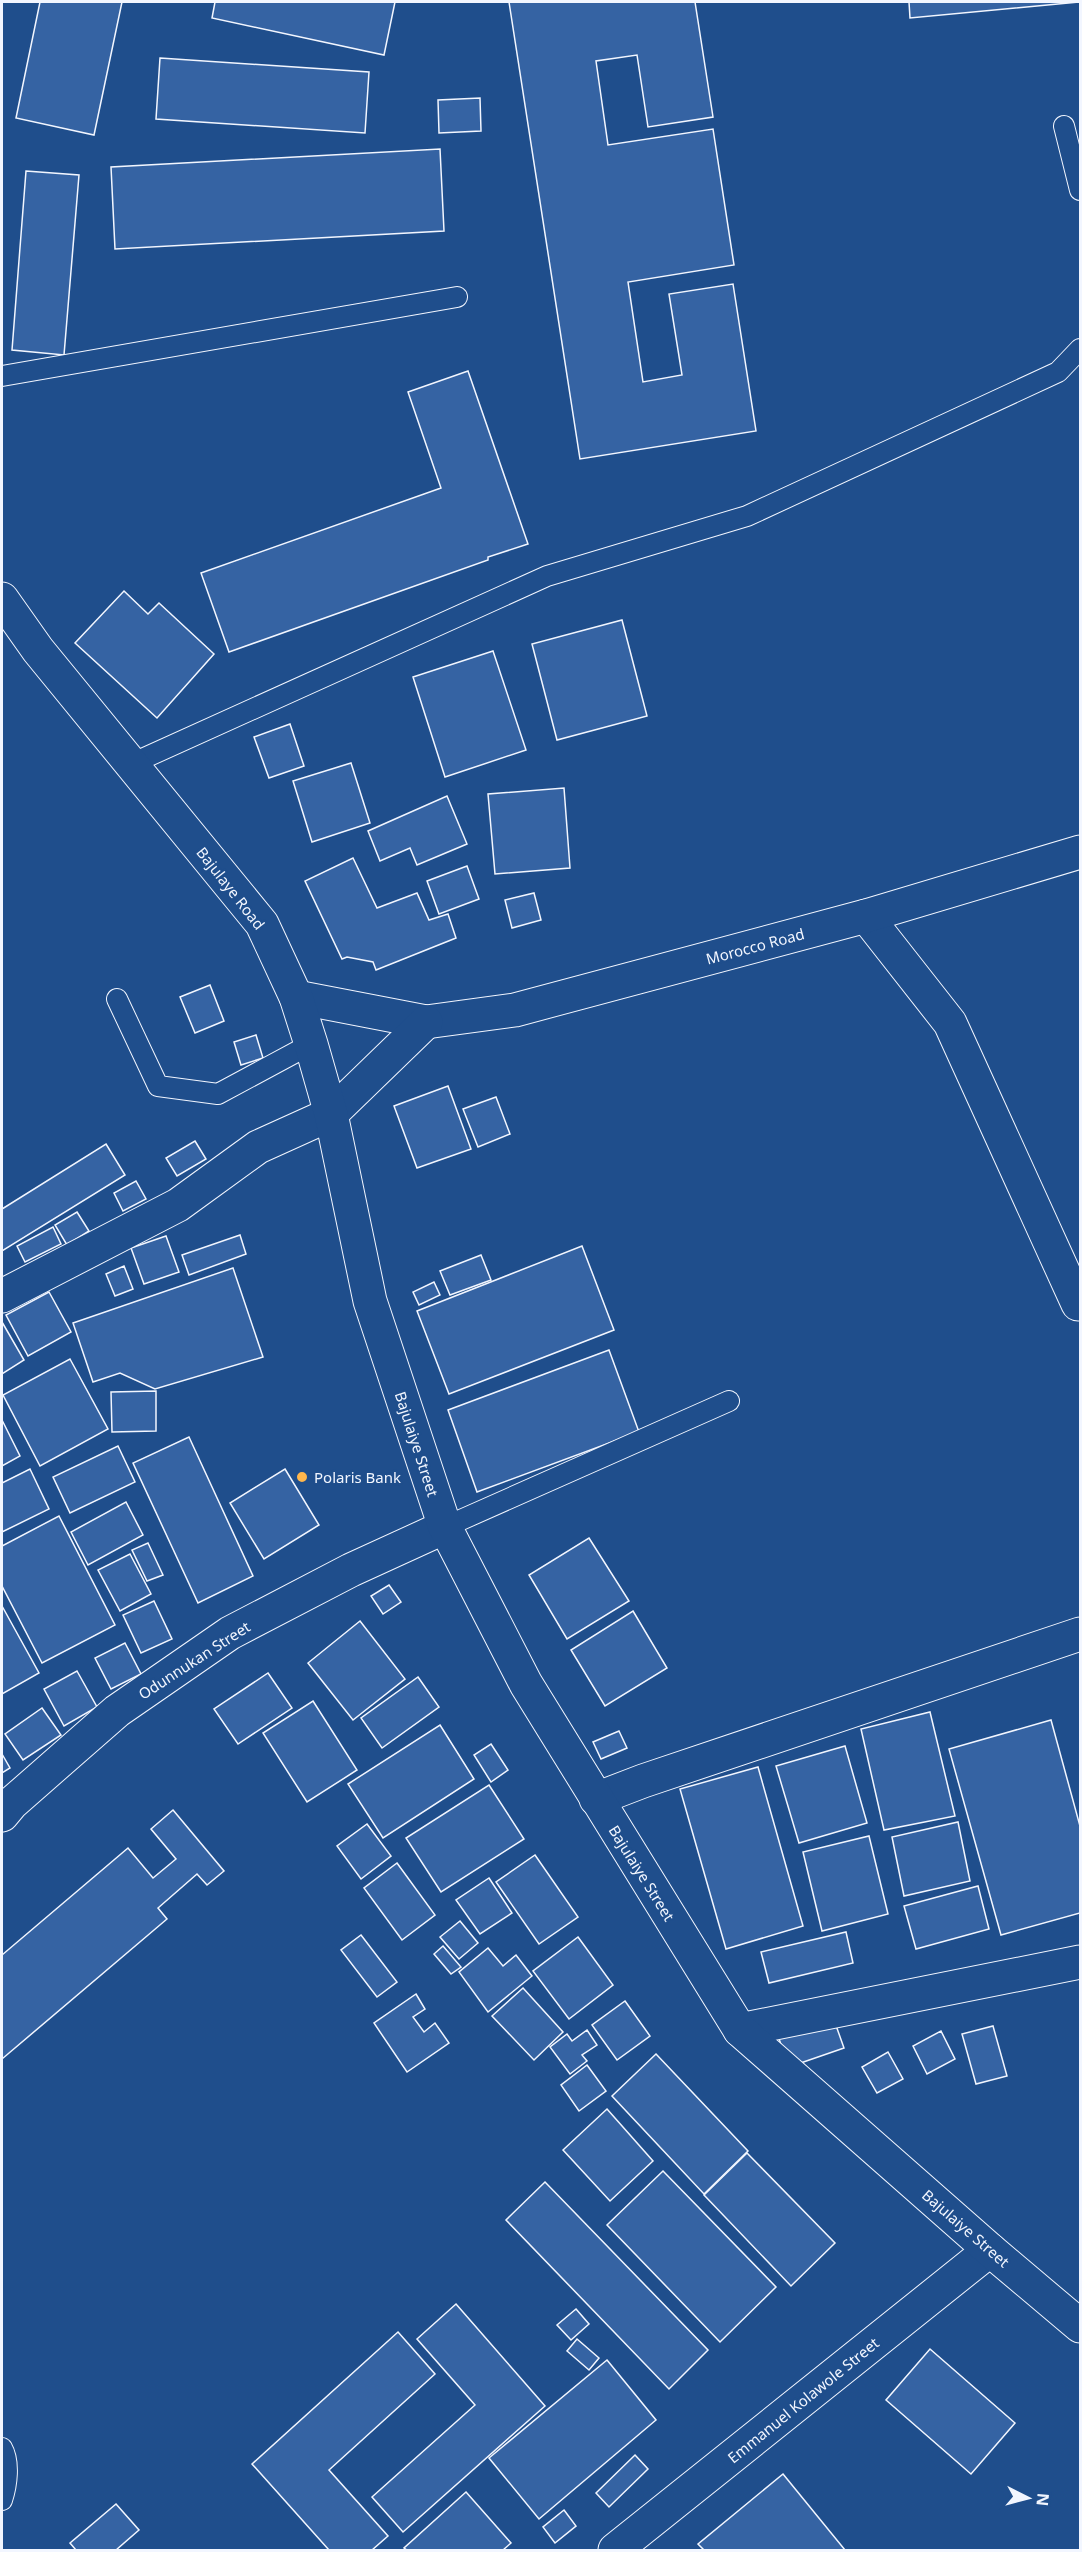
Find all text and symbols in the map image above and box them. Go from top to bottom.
street label: Bajulaye Road [192,843,270,933]
street label: Morocco Road [704,923,806,969]
street label: Bajulaiye Street [391,1389,444,1500]
place label: Polaris Bank [314,1467,401,1487]
marker: Polaris Bank [295,1470,309,1484]
street label: Odunnukan Street [134,1616,254,1704]
street label: Bajulaiye Street [605,1821,680,1925]
street label: Bajulaiye Street [918,2185,1014,2272]
street label: Emmanuel Kolawole Street [723,2332,883,2467]
north arrow [998,2468,1058,2528]
text: N [1031,2492,1055,2507]

